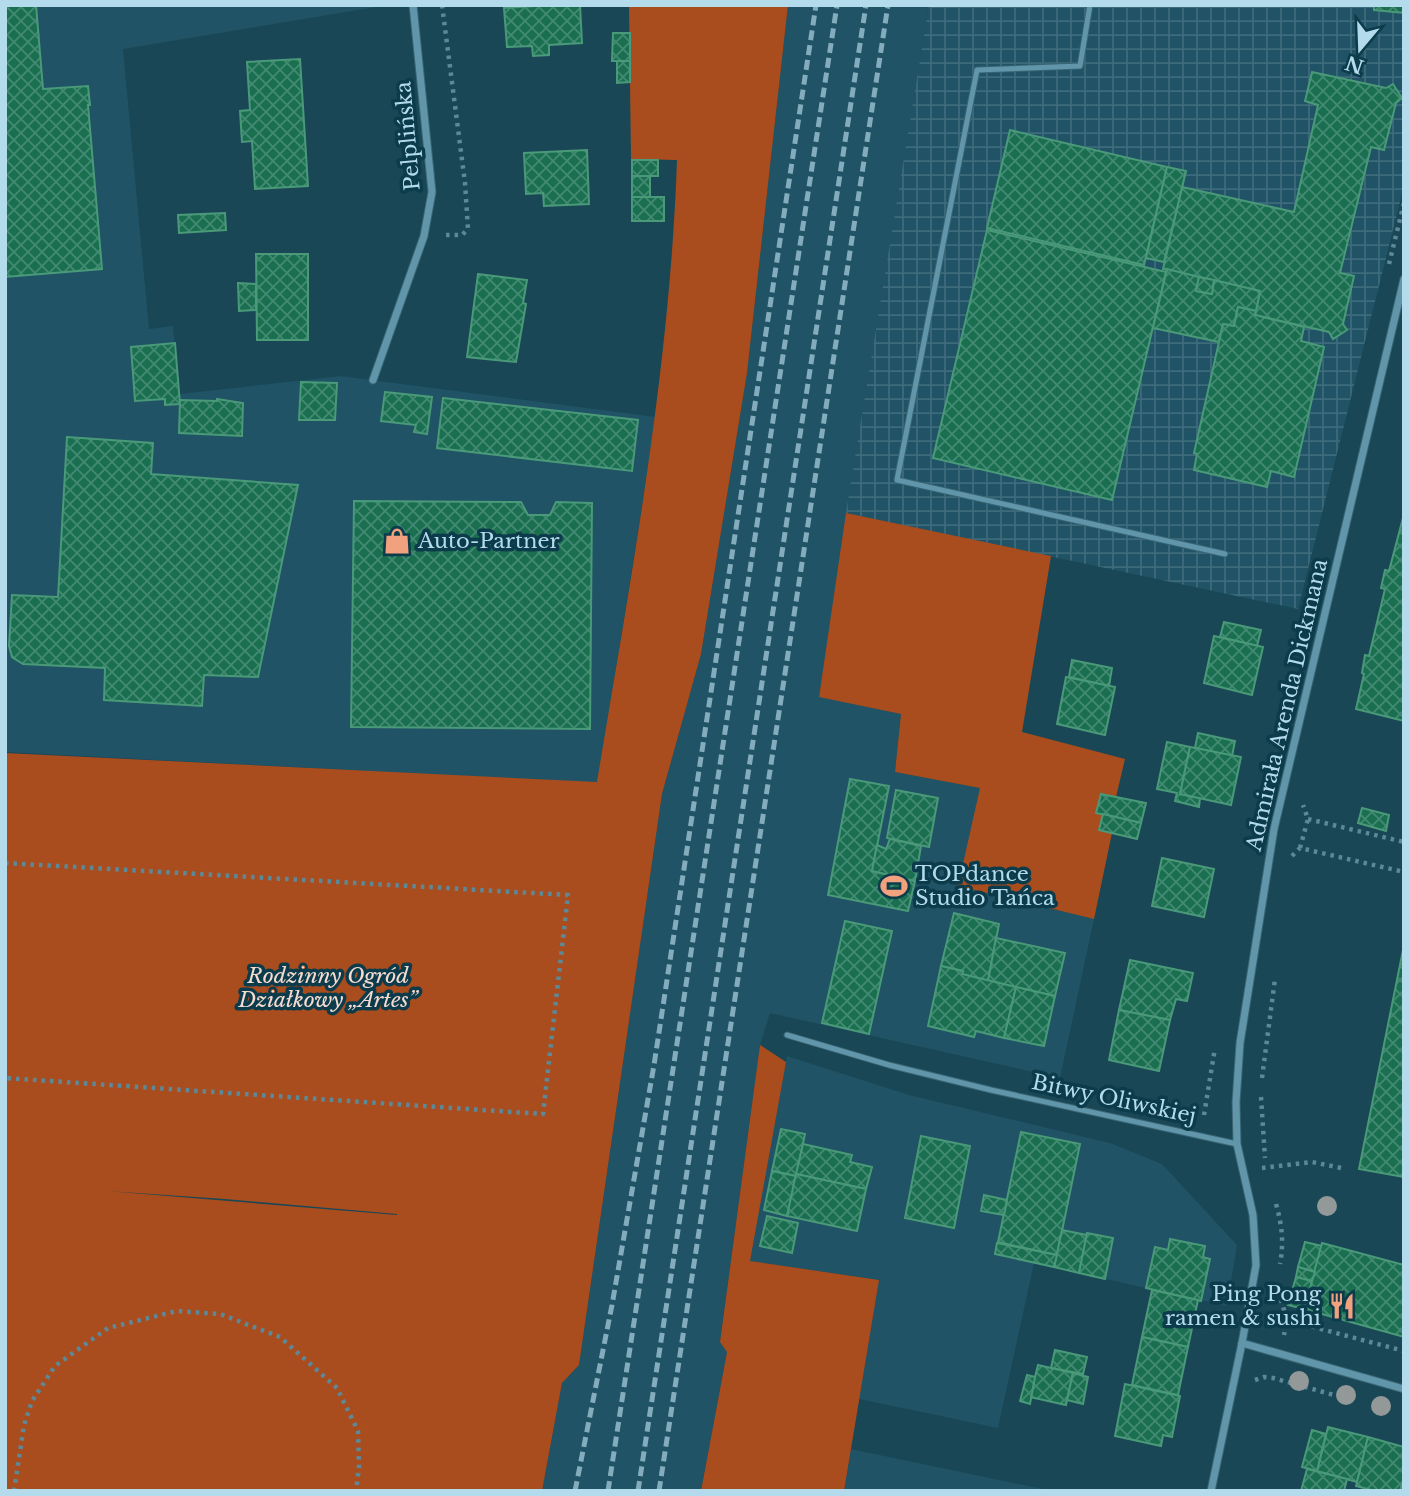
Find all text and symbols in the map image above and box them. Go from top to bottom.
north arrow [1325,14,1395,84]
text: N [1342,51,1367,78]
street label: Pelplińska [390,80,426,192]
shop icon: Auto-Partner [382,526,412,556]
place label: Auto-Partner [417,528,559,554]
street label: Admirała Arenda Dickmana [1240,556,1333,855]
place label: TOPdance Studio Tańca [915,861,1055,911]
sports icon: TOPdance Studio Tańca [879,871,909,901]
park label: Rodzinny Ogród Działkowy „Artes” [238,963,419,1013]
street label: Bitwy Oliwskiej [1030,1069,1198,1129]
place label: Ping Pong ramen & sushi [1165,1281,1321,1331]
restaurant icon: Ping Pong ramen & sushi [1327,1291,1357,1321]

